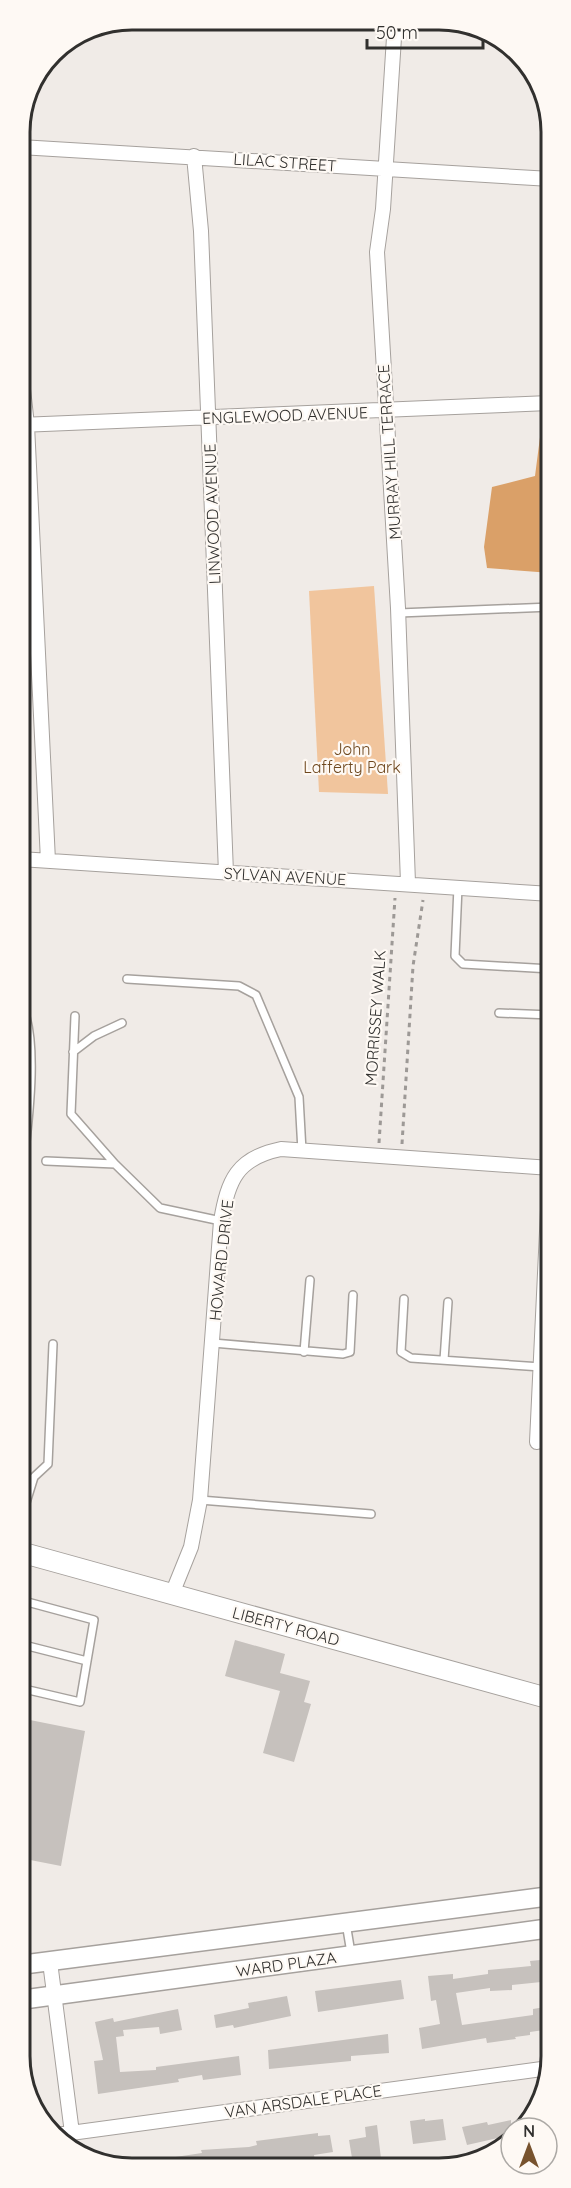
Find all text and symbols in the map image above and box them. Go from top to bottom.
scale bar [367,12,482,50]
text: 50 m [376,21,418,44]
street label: LILAC STREET [233,148,338,176]
street label: MURRAY HILL TERRACE [373,364,405,540]
street label: ENGLEWOOD AVENUE [202,402,368,428]
street label: LINWOOD AVENUE [200,443,224,585]
park label: John Lafferty Park [303,739,401,777]
street label: SYLVAN AVENUE [223,863,347,889]
street label: MORRISSEY WALK [360,949,390,1087]
street label: HOWARD DRIVE [205,1198,237,1322]
street label: LIBERTY ROAD [230,1602,342,1650]
street label: WARD PLAZA [235,1947,337,1981]
street label: VAN ARSDALE PLACE [223,2080,383,2122]
north arrow [499,2116,559,2176]
text: N [523,2121,535,2141]

